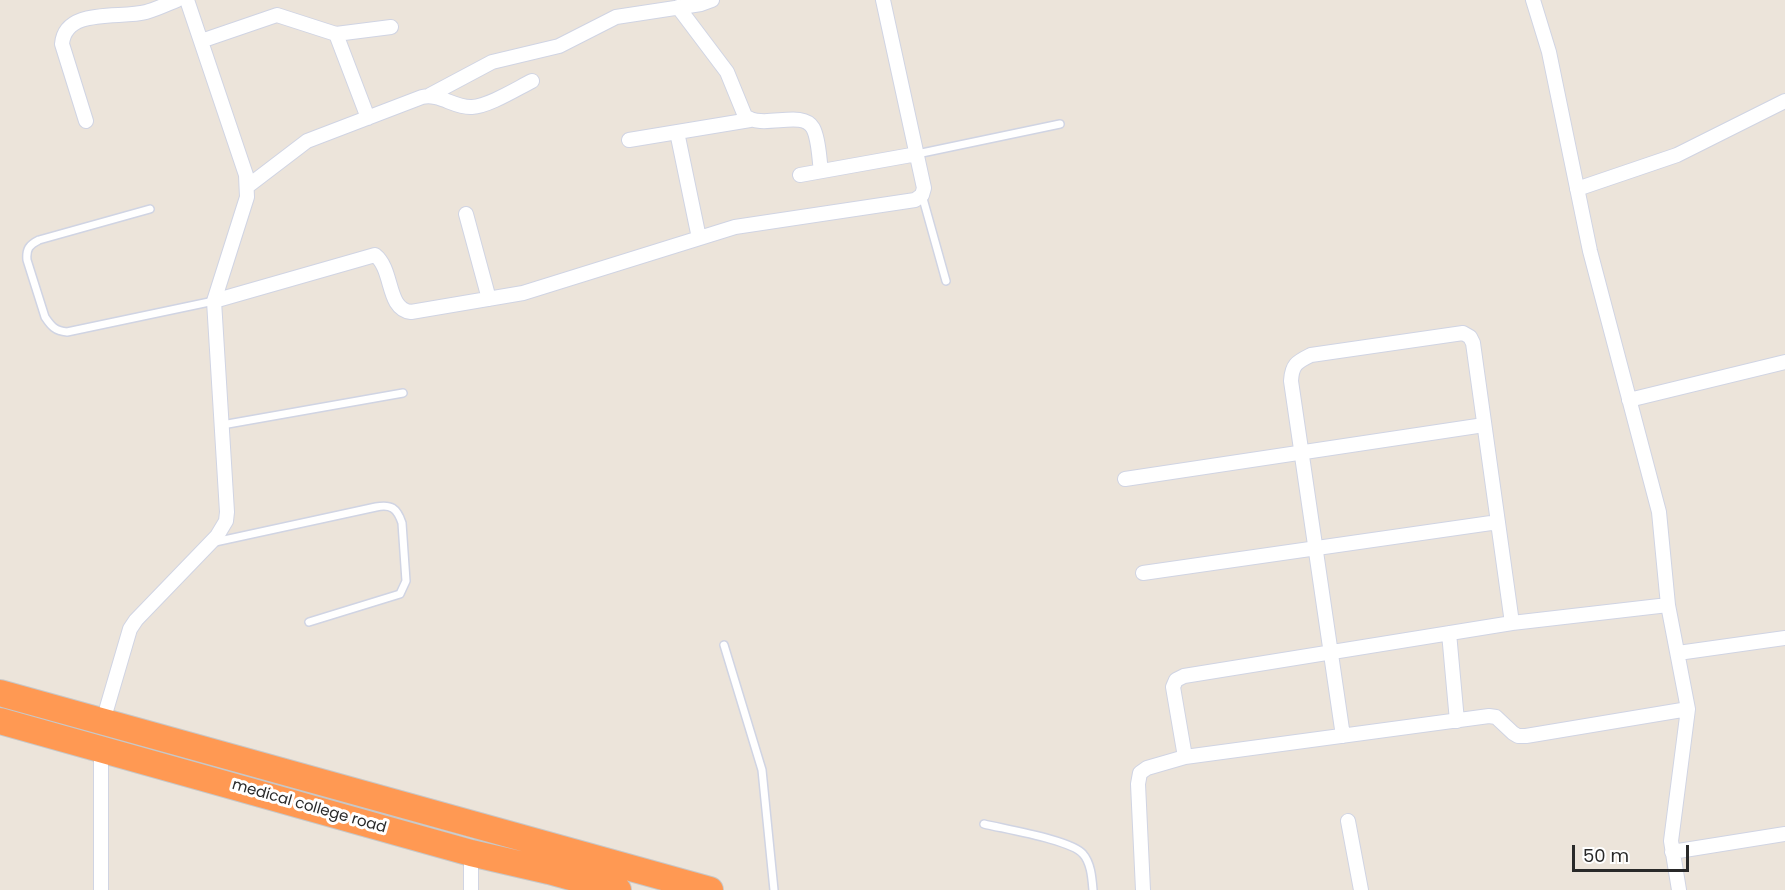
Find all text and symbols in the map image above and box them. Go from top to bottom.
street label: medical college road [230,776,388,838]
scale bar [1575,833,1692,871]
text: 50 m [1583,843,1629,868]

